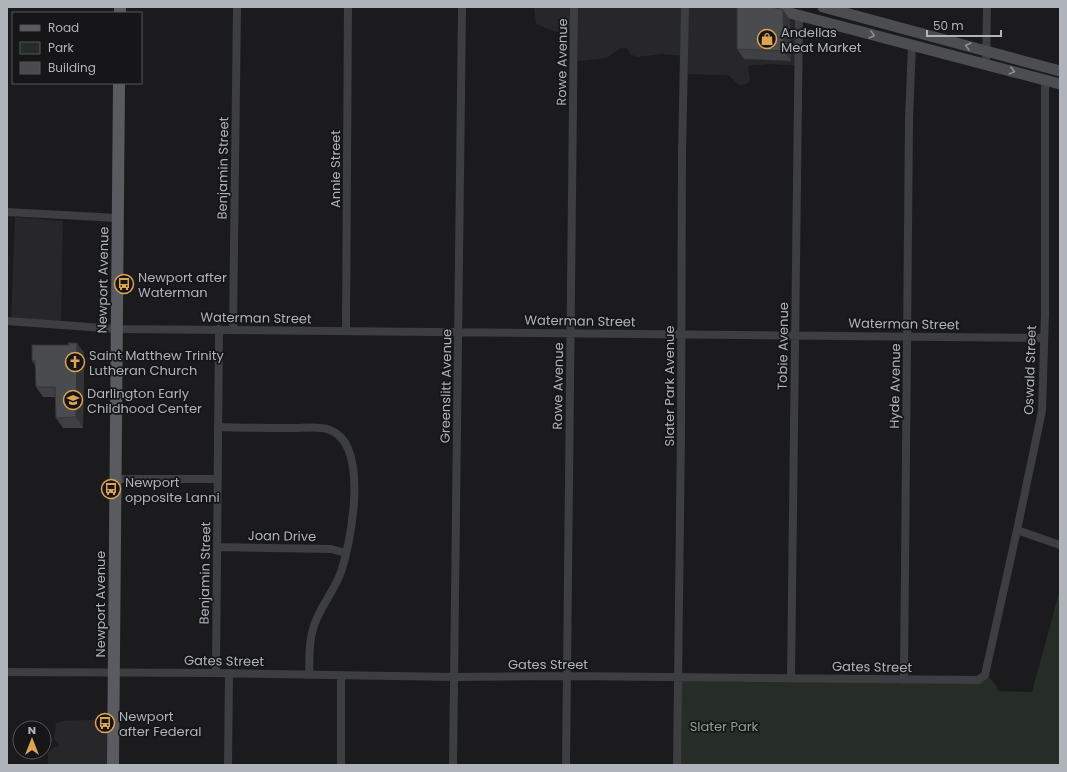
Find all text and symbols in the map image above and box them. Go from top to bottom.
legend [12,12,142,84]
scale bar [927,12,1001,38]
text: 50 m [933,17,964,34]
street label: Rowe Avenue [552,18,572,106]
text: Road [48,19,79,36]
place label: Andellas Meat Market [781,23,862,57]
shop icon: Andellas Meat Market [756,28,778,50]
one-way arrow [869,30,876,39]
text: Park [48,39,75,56]
one-way arrow [965,42,972,50]
text: Building [48,59,96,76]
one-way arrow [1008,67,1015,75]
street label: Benjamin Street [213,116,233,220]
street label: Annie Street [326,130,345,208]
street label: Newport Avenue [93,226,113,334]
place label: Newport after Waterman [138,268,227,302]
bus stop icon: Newport after Waterman [113,273,135,295]
street label: Tobie Avenue [773,302,793,390]
street label: Waterman Street [200,308,312,328]
street label: Waterman Street [524,311,636,331]
street label: Waterman Street [848,314,960,334]
street label: Oswald Street [1019,324,1041,415]
street label: Slater Park Avenue [660,326,679,446]
street label: Greenslitt Avenue [436,329,456,443]
street label: Rowe Avenue [548,342,568,430]
street label: Hyde Avenue [885,343,905,429]
place label: Saint Matthew Trinity Lutheran Church [89,346,224,380]
church icon: Saint Matthew Trinity Lutheran Church [64,351,86,373]
place label: Darlington Early Childhood Center [87,384,202,418]
school or university icon: Darlington Early Childhood Center [62,389,84,411]
place label: Newport opposite Lanni [125,473,220,507]
bus stop icon: Newport opposite Lanni [100,478,122,500]
street label: Benjamin Street [195,521,215,625]
street label: Joan Drive [248,526,316,546]
street label: Newport Avenue [91,551,110,657]
street label: Gates Street [184,651,264,671]
street label: Gates Street [508,655,588,674]
street label: Gates Street [832,657,912,677]
place label: Newport after Federal [119,707,201,741]
bus stop icon: Newport after Federal [94,712,116,734]
park label: Slater Park [690,717,759,736]
north arrow [12,720,52,760]
text: N [28,722,36,738]

